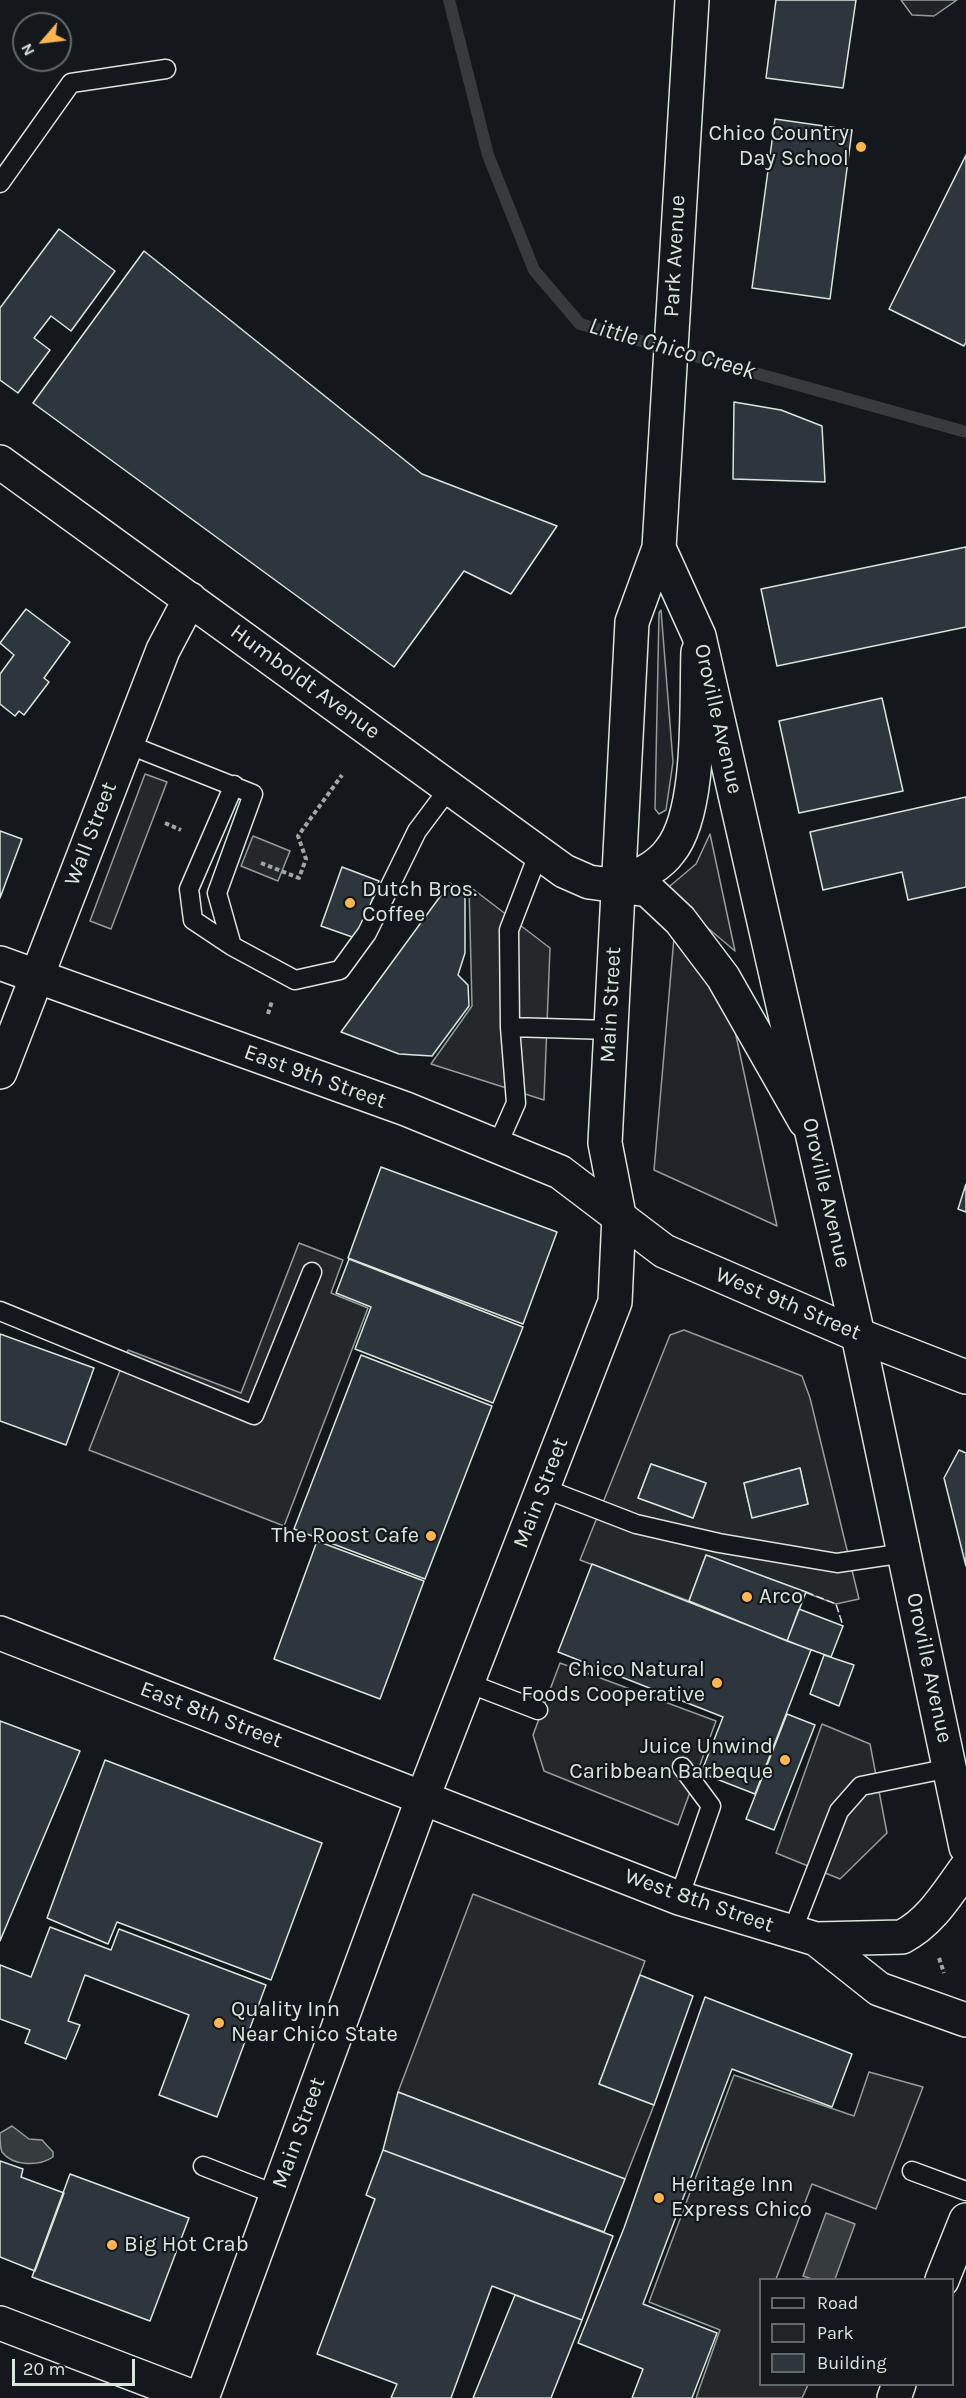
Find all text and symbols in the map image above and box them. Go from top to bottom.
north arrow [12,12,72,72]
text: N [16,40,39,59]
place label: Chico Country Day School [709,121,849,172]
marker: Chico Country Day School [854,140,868,154]
street label: Park Avenue [659,194,691,318]
water label: Little Chico Creek [585,311,759,387]
street label: Humboldt Avenue [225,619,385,745]
street label: Oroville Avenue [688,641,748,797]
street label: Wall Street [59,778,123,890]
place label: Dutch Bros. Coffee [362,877,477,928]
marker: Dutch Bros. Coffee [343,896,357,910]
street label: Main Street [595,946,627,1064]
street label: East 9th Street [240,1039,390,1115]
street label: Oroville Avenue [796,1115,856,1271]
street label: West 9th Street [711,1262,865,1346]
street label: Main Street [508,1434,574,1552]
place label: The Roost Cafe [271,1523,419,1549]
marker: The Roost Cafe [424,1529,438,1543]
place label: Arco [759,1584,803,1610]
marker: Arco [740,1590,754,1604]
street label: Oroville Avenue [900,1590,958,1746]
place label: Chico Natural Foods Cooperative [521,1657,705,1708]
street label: East 8th Street [136,1676,286,1754]
marker: Chico Natural Foods Cooperative [710,1676,724,1690]
place label: Juice Unwind Caribbean Barbeque [569,1734,773,1786]
marker: Juice Unwind Caribbean Barbeque [778,1753,792,1767]
street label: West 8th Street [621,1863,777,1939]
place label: Quality Inn Near Chico State [231,1997,398,2048]
marker: Quality Inn Near Chico State [212,2016,226,2030]
street label: Main Street [267,2074,331,2192]
place label: Heritage Inn Express Chico [671,2172,812,2224]
marker: Heritage Inn Express Chico [652,2191,666,2205]
place label: Big Hot Crab [124,2232,249,2258]
marker: Big Hot Crab [105,2238,119,2252]
legend [759,2278,954,2386]
text: Road [817,2292,858,2314]
text: Park [817,2322,854,2344]
scale bar [15,2347,138,2385]
text: Building [817,2352,887,2374]
text: 20 m [23,2358,65,2380]

